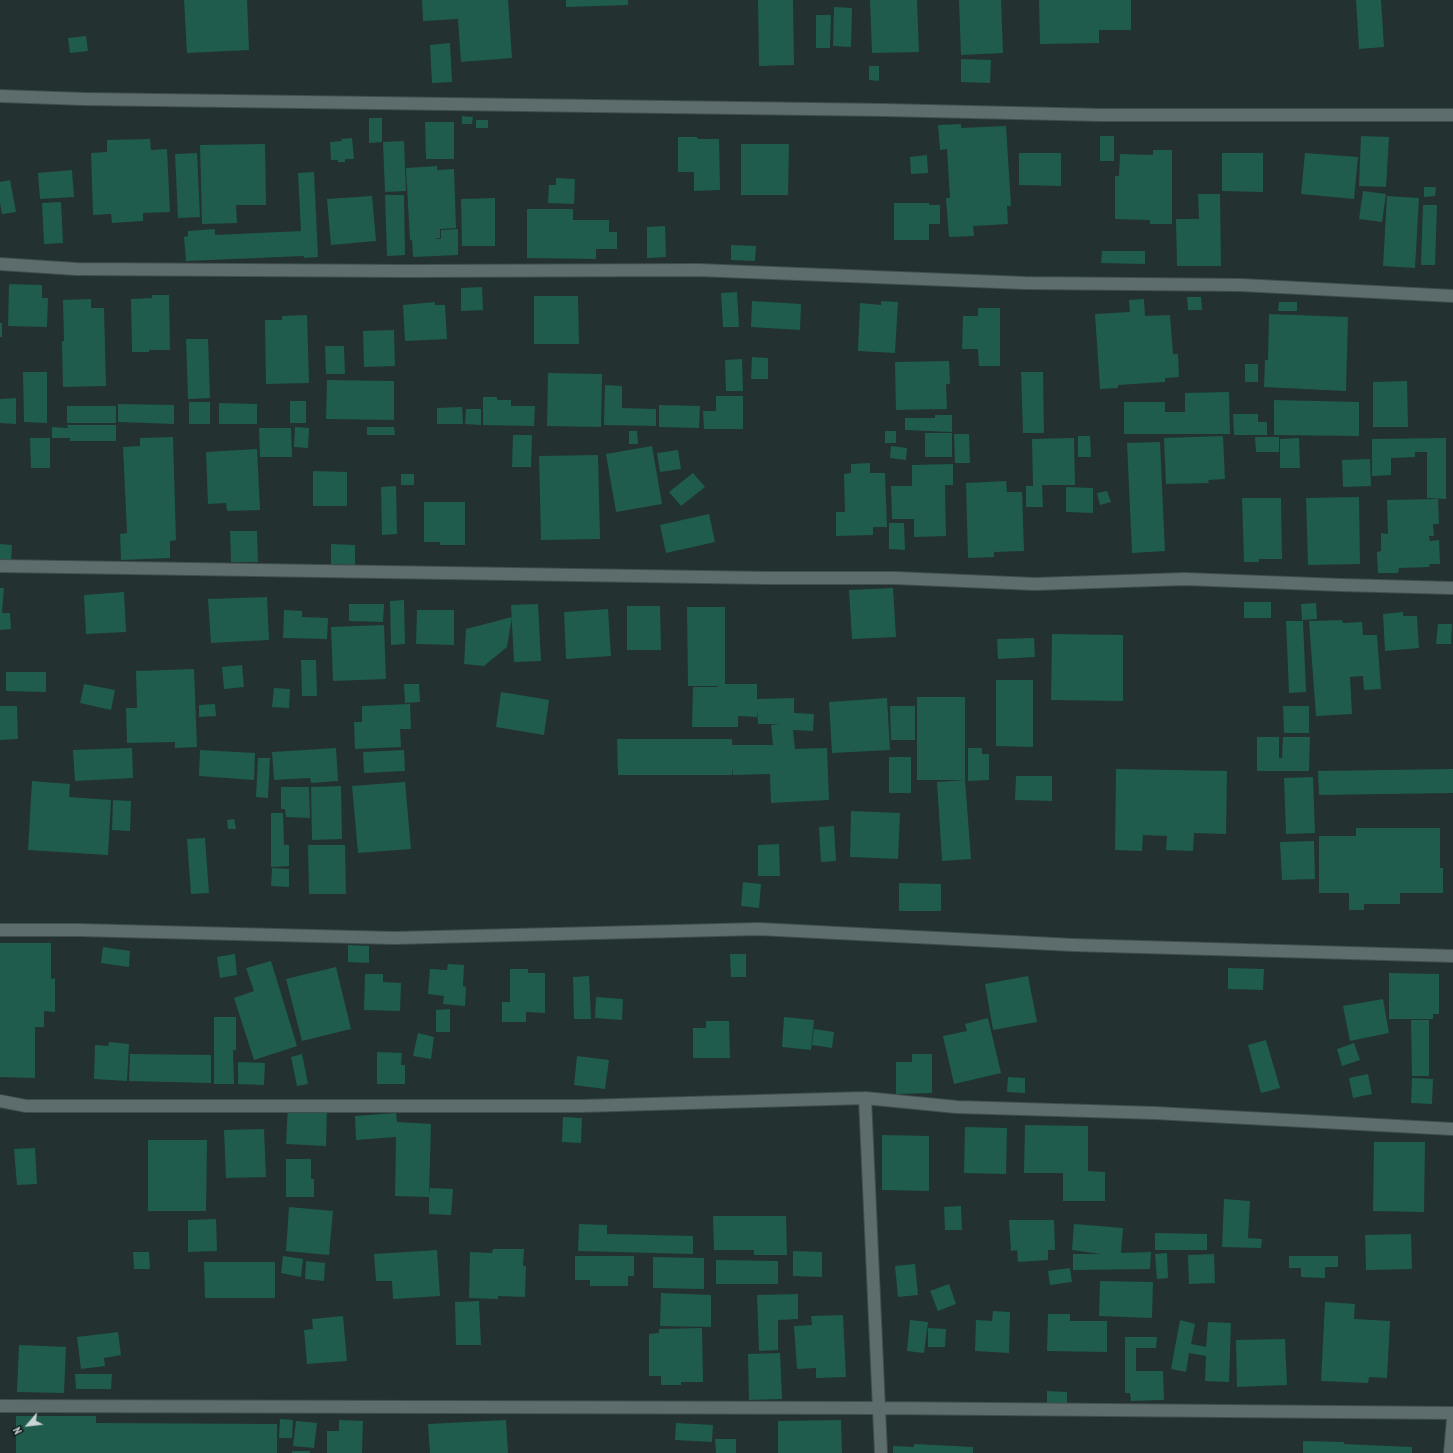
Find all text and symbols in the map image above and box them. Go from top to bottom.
north arrow [8,1405,48,1445]
text: N [10,1425,25,1437]

